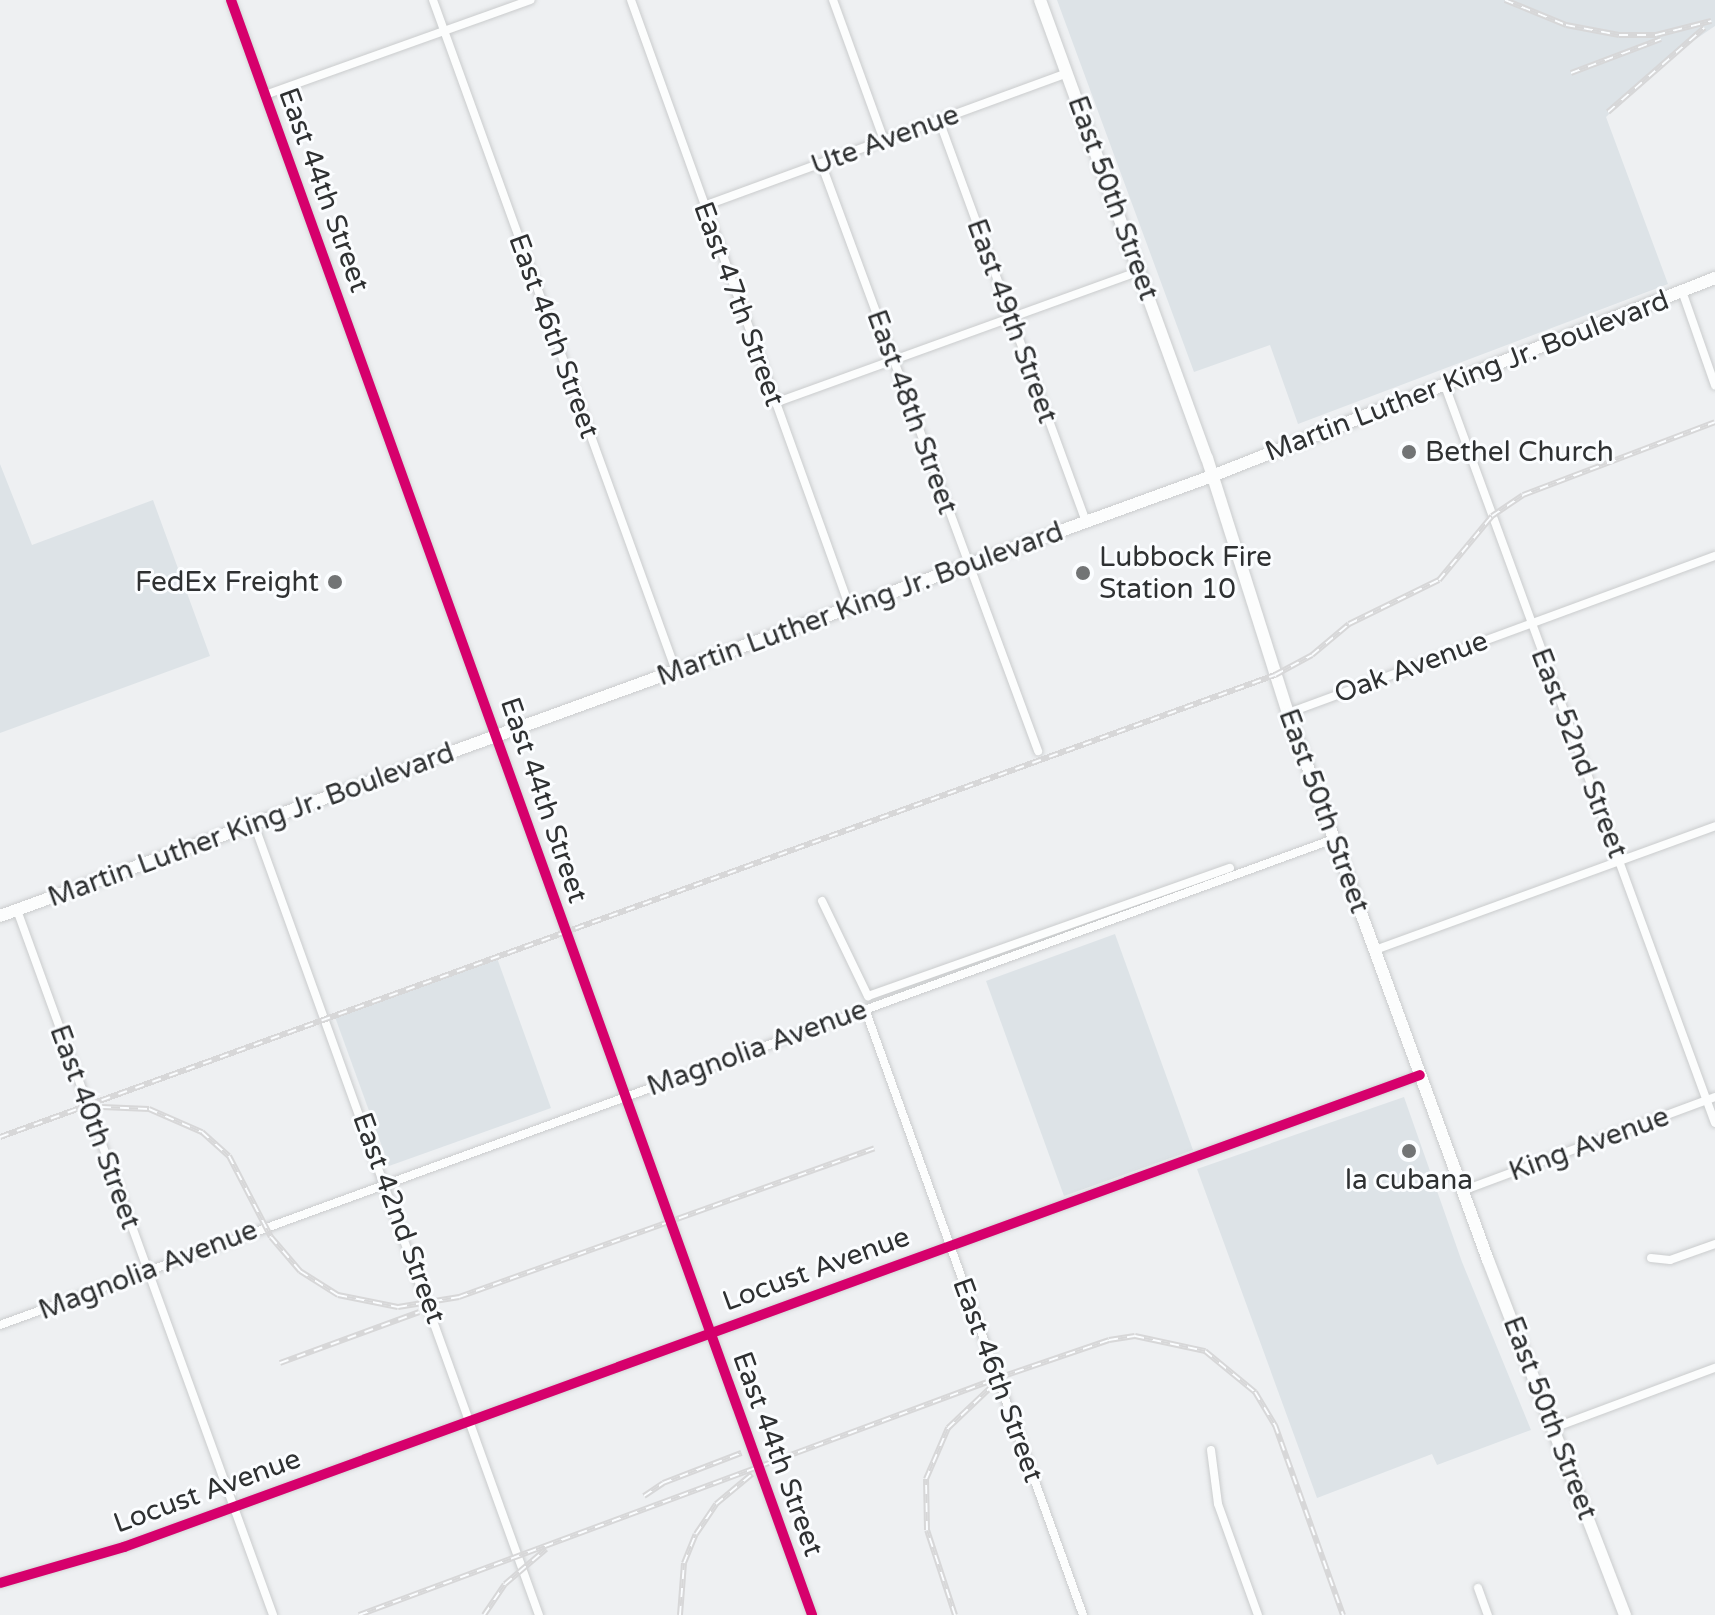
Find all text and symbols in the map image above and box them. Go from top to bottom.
street label: East 44th Street [271,83,377,297]
street label: East 50th Street [1060,91,1166,305]
street label: Ute Avenue [807,98,963,182]
street label: East 47th Street [686,197,792,411]
street label: East 49th Street [959,214,1065,428]
street label: East 46th Street [501,229,607,443]
street label: Martin Luther King Jr. Boulevard [1260,283,1674,469]
street label: East 48th Street [859,305,965,519]
place label: Bethel Church [1425,435,1614,469]
marker: Bethel Church [1400,443,1418,461]
street label: Martin Luther King Jr. Boulevard [652,515,1068,693]
place label: Lubbock Fire Station 10 [1099,540,1272,606]
marker: Lubbock Fire Station 10 [1074,564,1092,582]
place label: FedEx Freight [135,565,319,599]
marker: FedEx Freight [326,573,344,591]
street label: Oak Avenue [1330,624,1492,710]
street label: East 52nd Street [1524,643,1634,863]
street label: East 44th Street [493,693,595,907]
street label: East 50th Street [1271,704,1377,918]
street label: Martin Luther King Jr. Boulevard [43,736,459,914]
street label: Magnolia Avenue [642,993,872,1103]
street label: East 40th Street [42,1020,148,1234]
street label: King Avenue [1504,1099,1674,1189]
street label: East 42nd Street [345,1108,453,1328]
marker: la cubana [1400,1142,1418,1160]
place label: la cubana [1345,1163,1473,1197]
street label: Magnolia Avenue [34,1213,262,1327]
street label: Locust Avenue [718,1220,914,1318]
street label: East 46th Street [945,1273,1051,1487]
street label: East 50th Street [1496,1312,1604,1524]
street label: East 44th Street [725,1347,831,1561]
street label: Locust Avenue [109,1442,305,1540]

